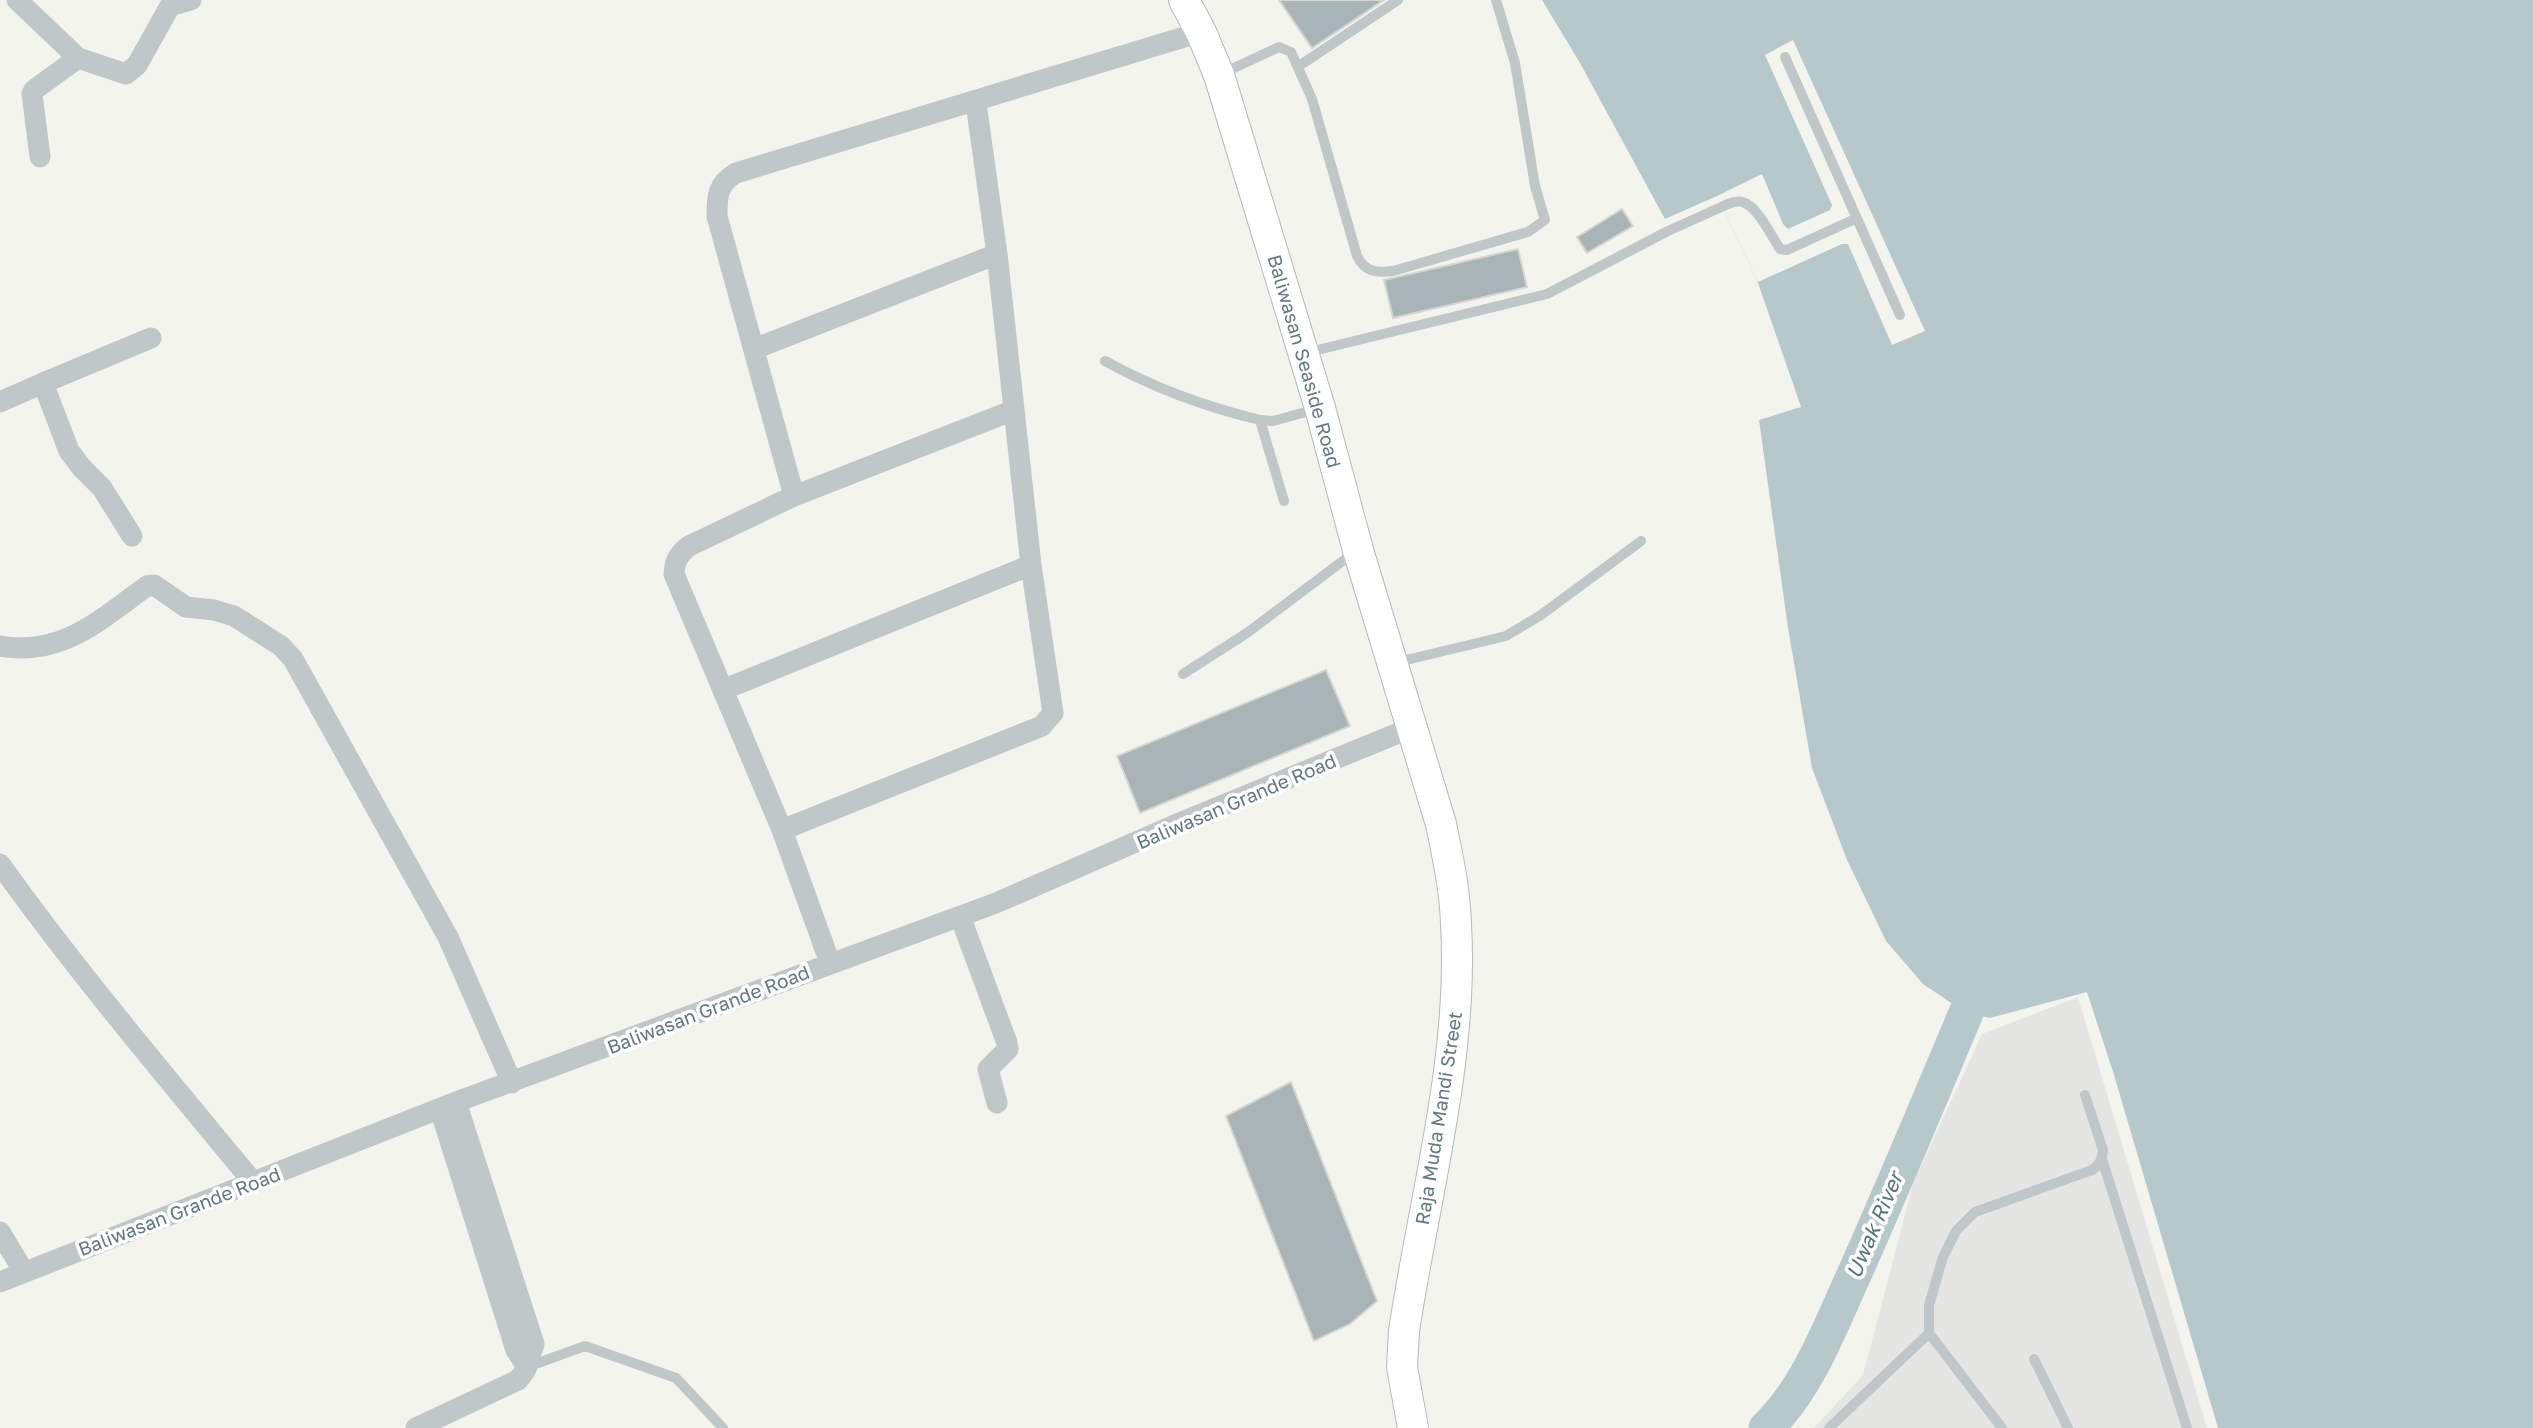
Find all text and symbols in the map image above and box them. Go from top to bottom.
street label: Baliwasan Seaside Road [1264,252,1346,470]
street label: Baliwasan Grande Road [1133,748,1339,854]
street label: Baliwasan Grande Road [604,960,812,1058]
street label: Raja Muda Mandi Street [1410,1010,1466,1226]
street label: Baliwasan Grande Road [75,1162,283,1260]
water label: Uwak River [1840,1166,1909,1282]

